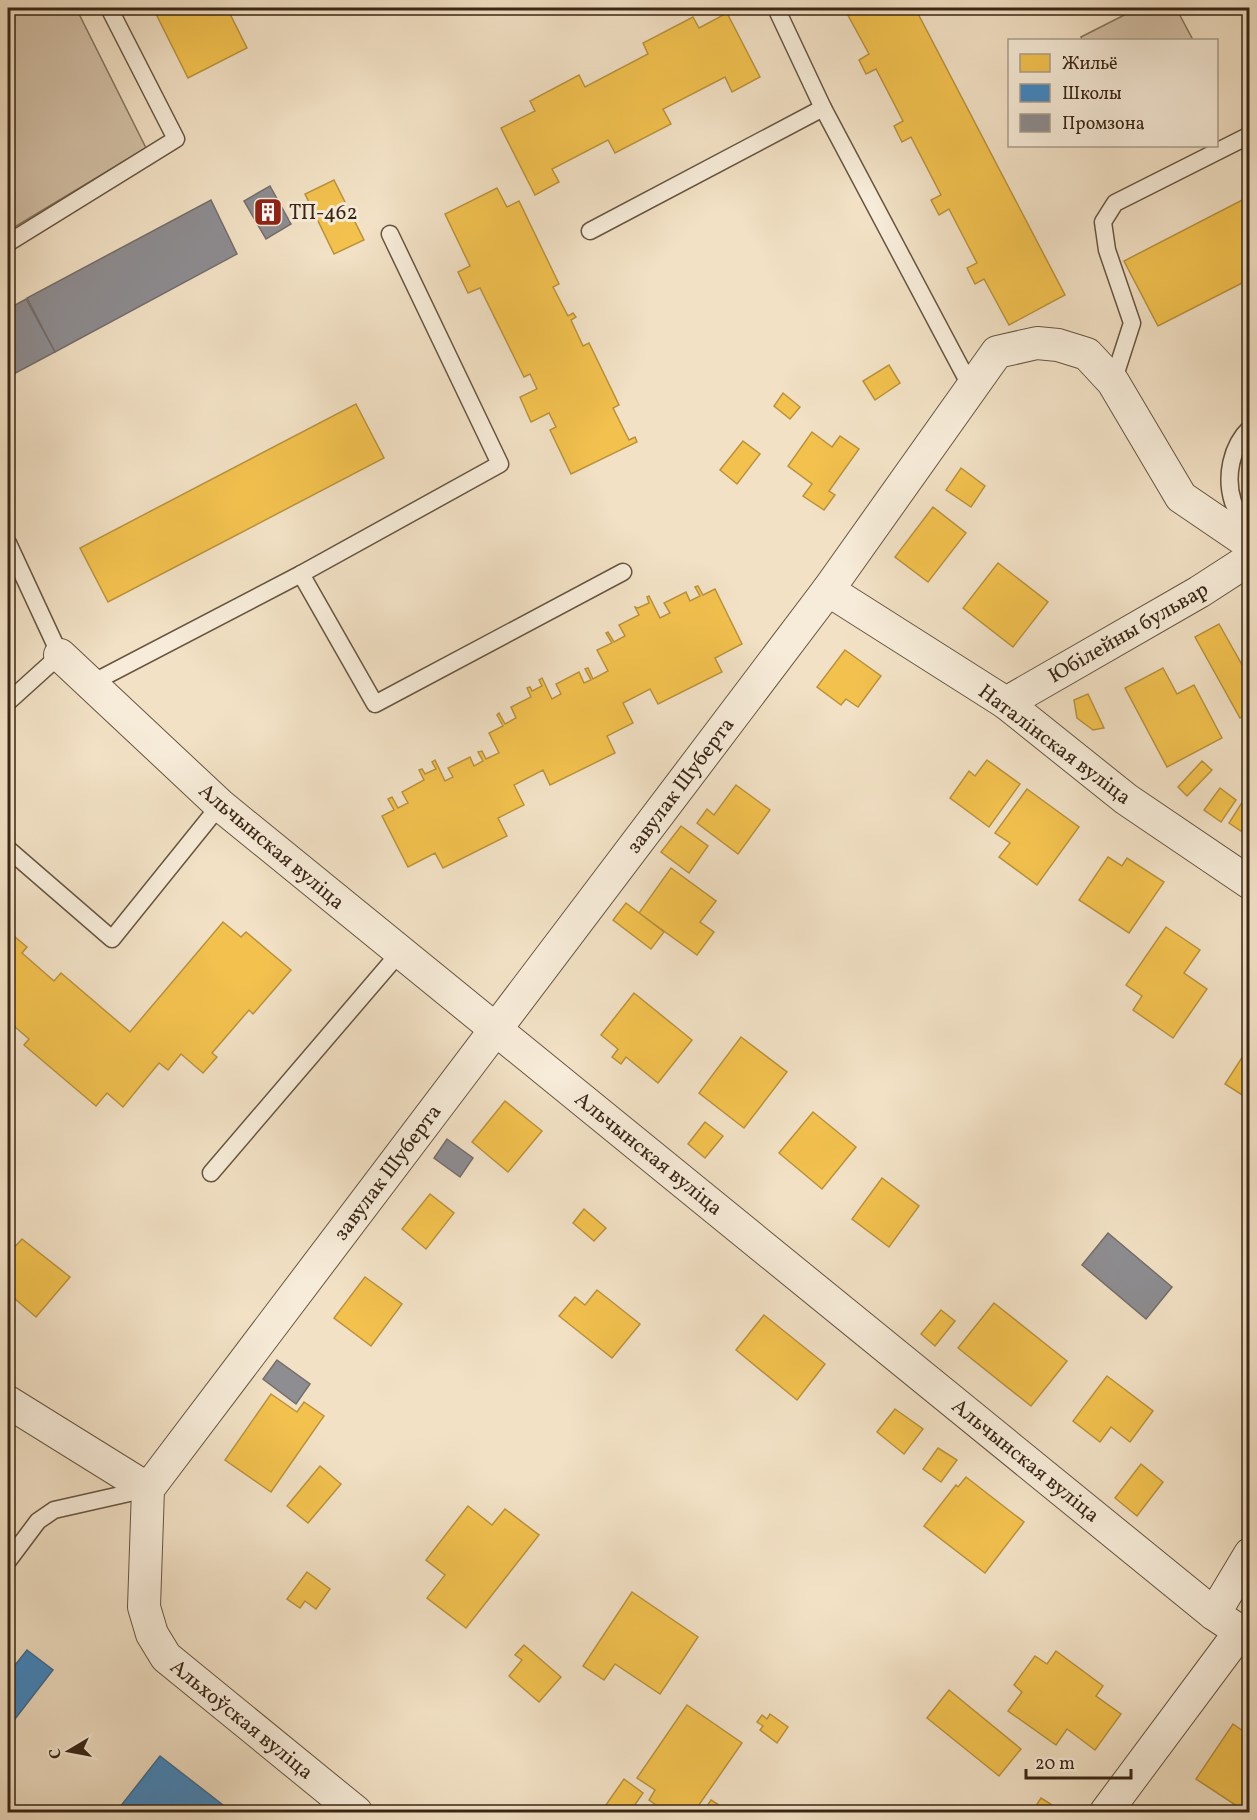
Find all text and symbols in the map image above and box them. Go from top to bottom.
legend [1008,39,1218,147]
text: Жильё [1062,52,1118,77]
text: Школы [1062,82,1122,107]
text: Промзона [1062,112,1145,137]
building icon: ТП-462 [252,196,284,228]
place label: ТП-462 [289,199,358,228]
street label: Юбілейны бульвар [1043,576,1214,691]
street label: Наталінская вуліца [972,678,1137,812]
street label: завулак Шуберта [620,712,742,860]
street label: Альчынская вуліца [192,777,350,917]
street label: Альчынская вуліца [568,1085,728,1223]
street label: завулак Шуберта [327,1099,449,1247]
street label: Альчынская вуліца [945,1392,1105,1530]
street label: Альхоўская вуліца [163,1653,319,1787]
north arrow [39,1721,99,1781]
scale bar [1026,1742,1131,1780]
text: С [44,1746,68,1760]
text: 20 m [1035,1752,1075,1777]

